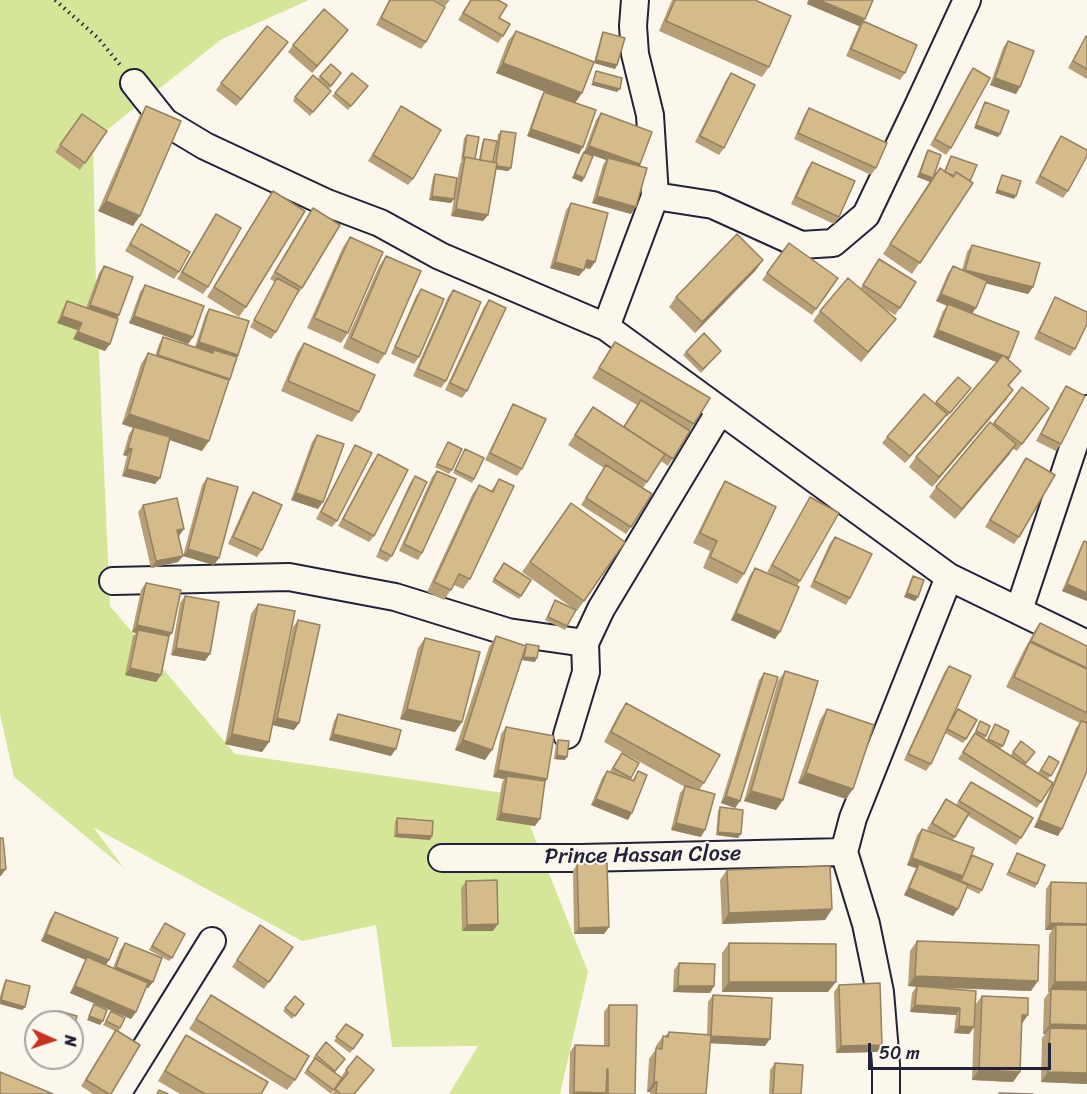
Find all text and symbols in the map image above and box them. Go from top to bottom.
street label: Prince Hassan Close [545,841,741,871]
north arrow [24,1010,84,1070]
scale bar [871,1031,1054,1069]
text: N [56,1035,85,1047]
text: 50 m [879,1037,920,1069]

